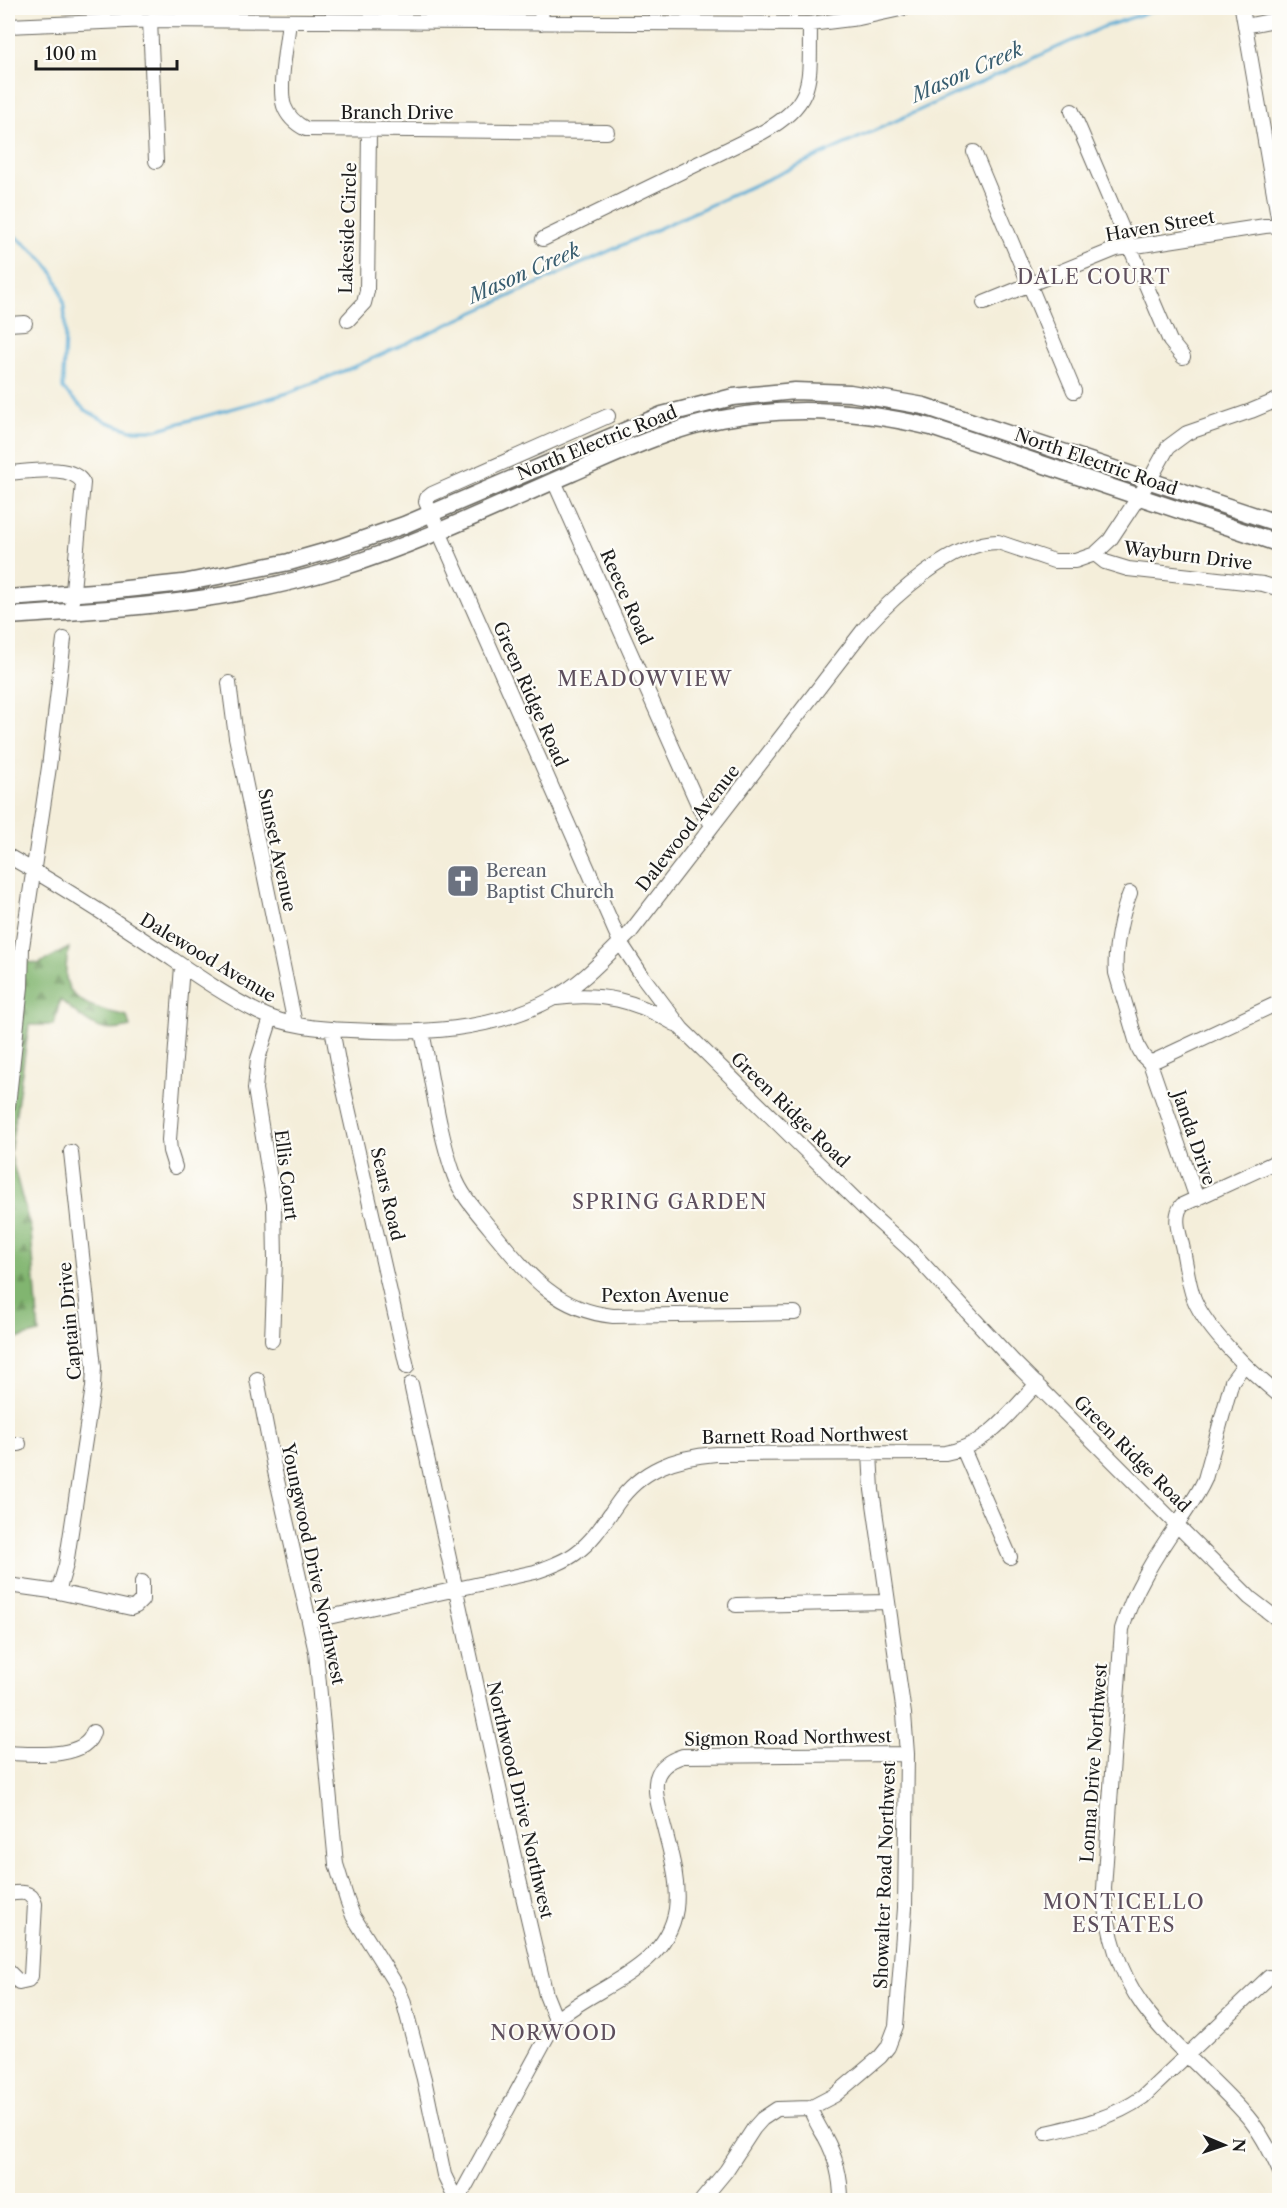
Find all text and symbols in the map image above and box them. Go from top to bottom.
scale bar [36,33,177,71]
water label: Mason Creek [906,37,1027,108]
text: 100 m [45,43,97,65]
street label: Branch Drive [340,102,454,124]
street label: Lakeside Circle [335,162,361,294]
street label: Haven Street [1104,205,1217,246]
water label: Mason Creek [463,238,584,309]
district label: DALE COURT [1017,265,1171,289]
street label: North Electric Road [514,401,680,485]
street label: North Electric Road [1012,424,1180,500]
street label: Wayburn Drive [1121,537,1254,575]
street label: Reece Road [595,546,657,648]
street label: Green Ridge Road [488,618,572,770]
district label: MEADOWVIEW [557,667,733,691]
street label: Dalewood Avenue [632,760,744,896]
street label: Sunset Avenue [253,786,301,914]
place label: Berean Baptist Church [486,860,614,903]
church icon: Berean Baptist Church [445,863,481,899]
street label: Dalewood Avenue [136,909,280,1007]
street label: Green Ridge Road [726,1048,854,1172]
street label: Janda Drive [1167,1085,1220,1188]
street label: Ellis Court [270,1128,303,1222]
street label: Sears Road [366,1145,408,1243]
district label: SPRING GARDEN [572,1190,768,1214]
street label: Captain Drive [54,1261,86,1381]
street label: Pexton Avenue [601,1285,729,1307]
street label: Green Ridge Road [1069,1391,1195,1517]
street label: Barnett Road Northwest [702,1423,909,1449]
street label: Youngwood Drive Northwest [276,1440,349,1687]
street label: Lonna Drive Northwest [1076,1662,1112,1863]
street label: Northwood Drive Northwest [482,1679,558,1921]
street label: Sigmon Road Northwest [684,1725,893,1751]
street label: Showalter Road Northwest [870,1760,900,1989]
district label: MONTICELLO ESTATES [1043,1890,1205,1937]
district label: NORWOOD [490,2021,618,2045]
north arrow [1194,2115,1254,2175]
text: N [1229,2138,1249,2153]

